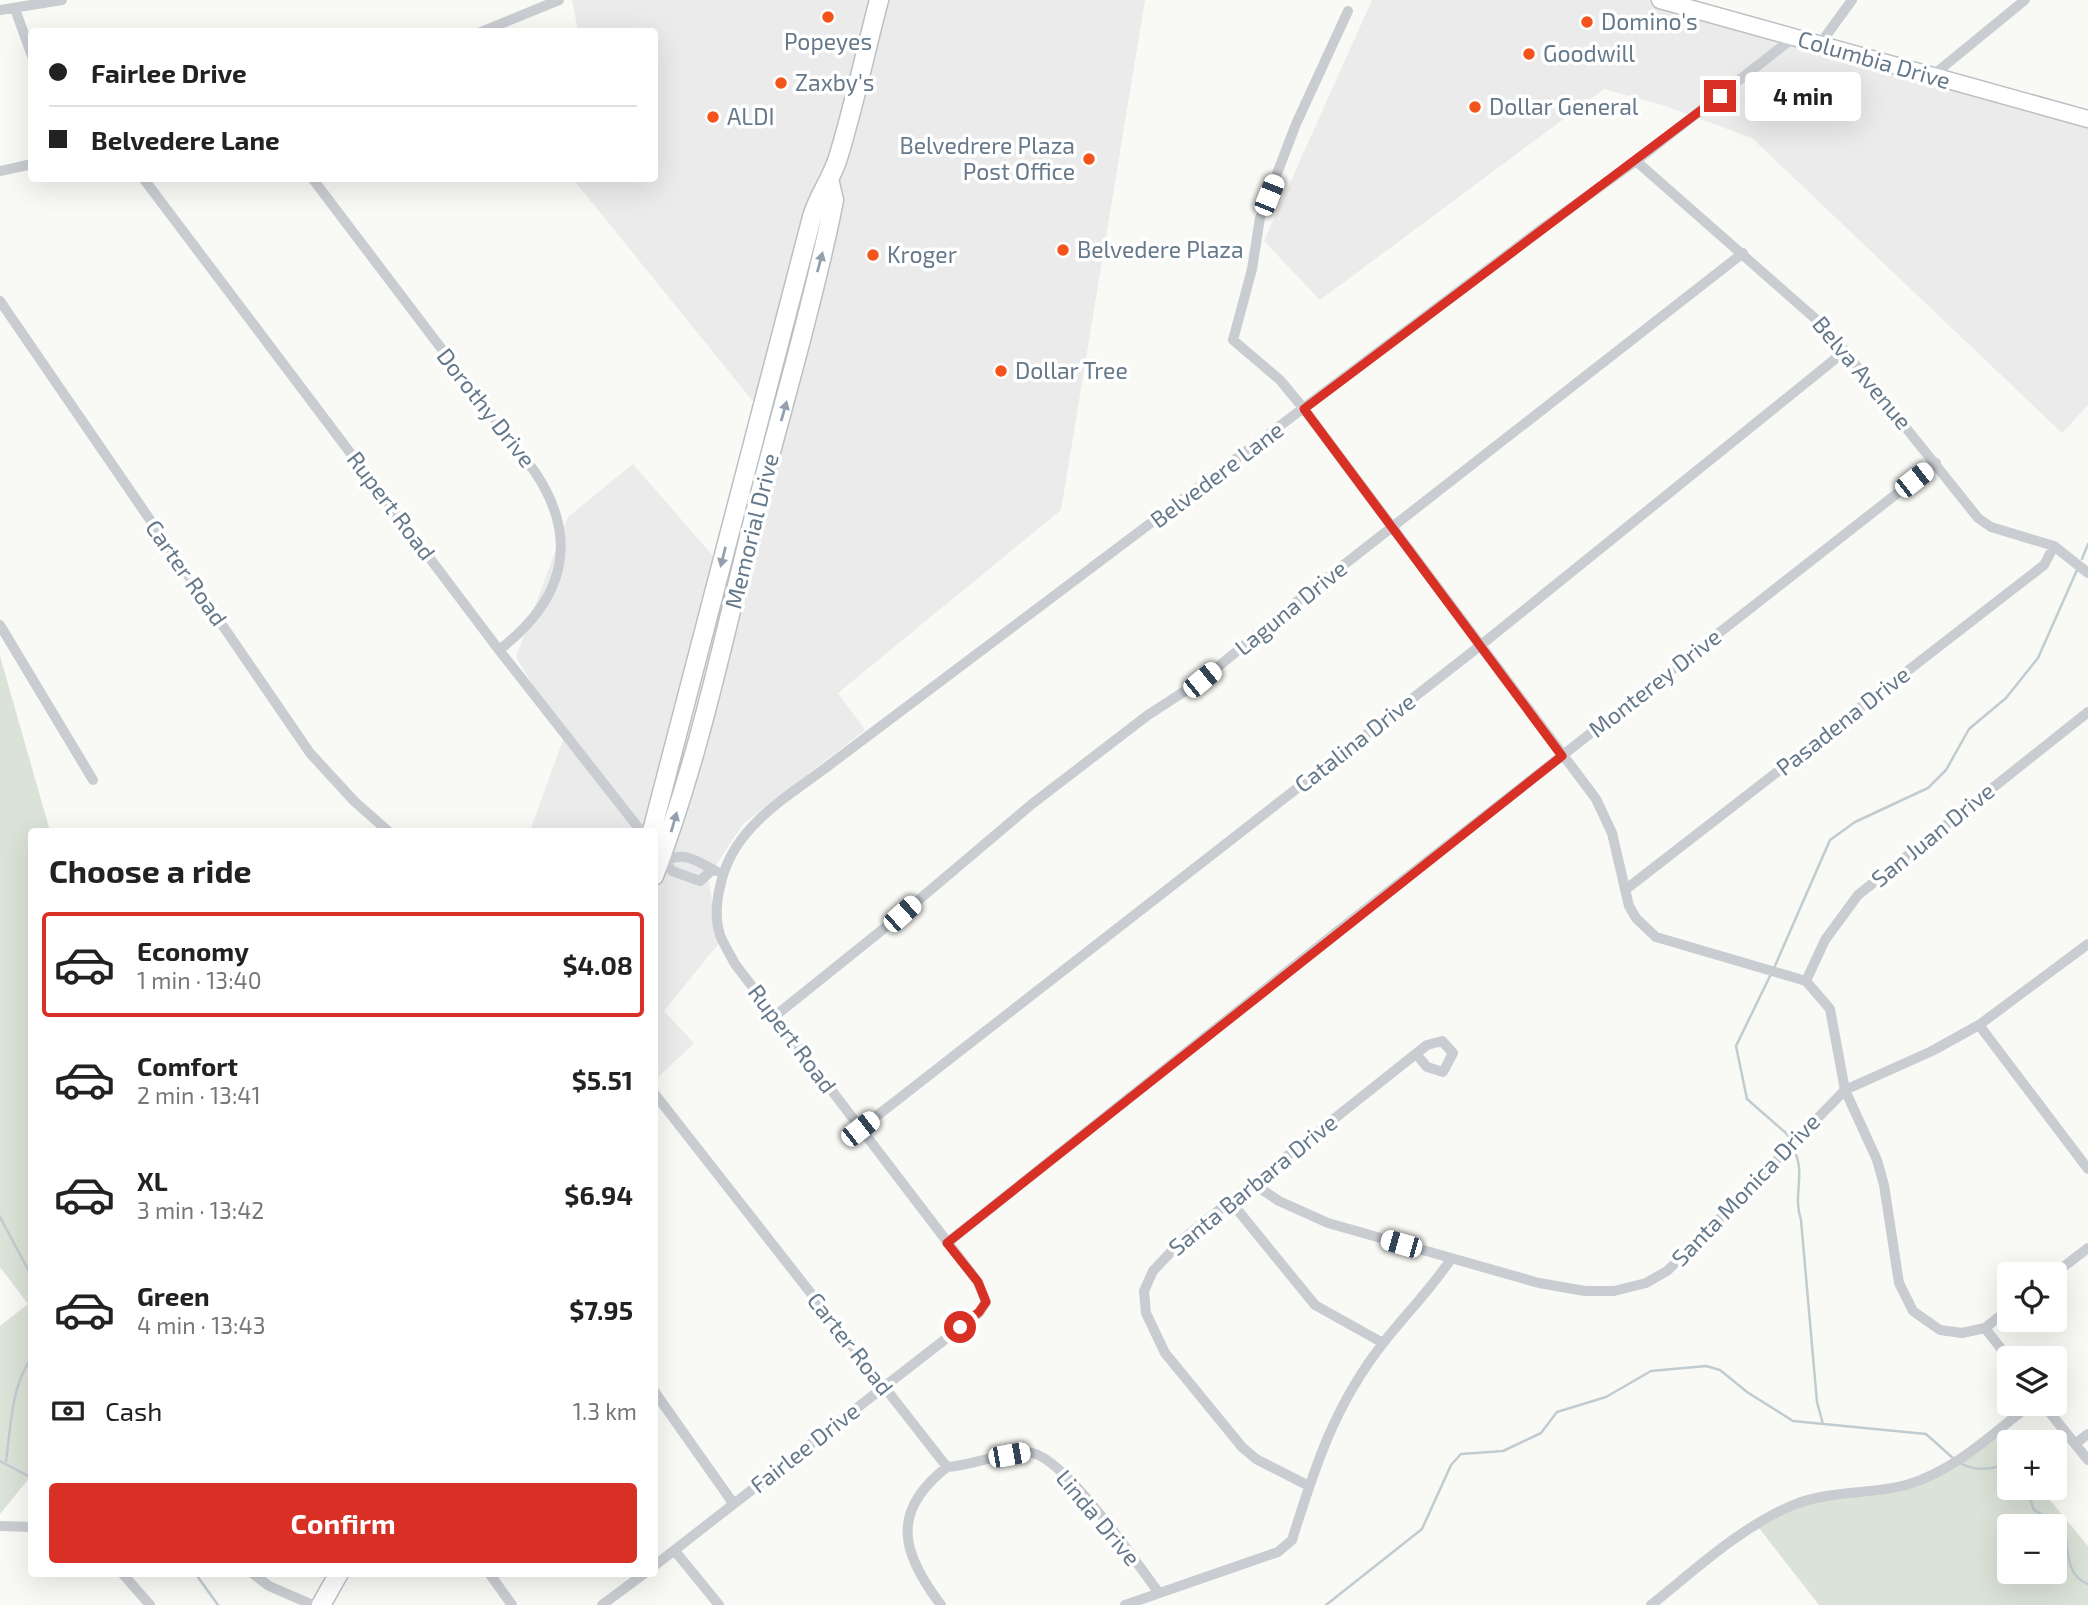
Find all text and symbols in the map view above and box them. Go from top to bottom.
place label: Domino's [1601,7,1698,35]
marker: Popeyes [820,9,836,25]
marker: Domino's [1579,14,1595,30]
street label: Columbia Drive [1795,24,1954,94]
place label: Popeyes [784,27,872,55]
place label: Goodwill [1543,39,1635,67]
marker: Goodwill [1521,46,1537,62]
text: Fairlee Drive [91,57,247,88]
place label: Zaxby's [795,68,874,96]
callout: 4 min [1744,72,1860,120]
marker: Zaxby's [773,75,789,91]
route end [1704,80,1736,112]
text: 4 min [1773,82,1833,110]
place label: Dollar General [1489,92,1639,120]
marker: Dollar General [1467,99,1483,115]
place label: ALDI [727,102,774,130]
marker: ALDI [705,109,721,125]
text: Belvedere Lane [91,124,280,155]
place label: Belvedrere Plaza Post Office [899,131,1075,185]
marker: Belvedrere Plaza Post Office [1081,151,1097,167]
car [1252,172,1287,218]
place label: Belvedere Plaza [1077,235,1244,263]
place label: Kroger [887,240,957,268]
marker: Belvedere Plaza [1055,242,1071,258]
marker: Kroger [865,247,881,263]
one-way arrow [815,251,826,273]
street label: Belva Avenue [1807,310,1918,435]
street label: Dorothy Drive [431,342,542,473]
place label: Dollar Tree [1015,356,1128,384]
marker: Dollar Tree [993,363,1009,379]
one-way arrow [779,399,790,421]
street label: Belvedere Lane [1144,415,1288,533]
street label: Rupert Road [342,445,442,565]
street label: Memorial Drive [718,450,784,611]
car [1891,459,1938,501]
street label: Carter Road [140,514,234,631]
one-way arrow [717,546,728,568]
street label: Laguna Drive [1229,554,1352,661]
street label: Monterey Drive [1583,622,1726,743]
car [1180,659,1225,701]
street label: Pasadena Drive [1770,659,1915,781]
street label: Catalina Drive [1288,686,1420,798]
street label: San Juan Drive [1865,776,2000,892]
one-way arrow [670,811,680,832]
text: Choose a ride [49,851,252,889]
car [880,892,925,936]
icon: car [53,933,116,996]
text: Economy [137,935,249,966]
text: $4.08 [562,949,633,980]
text: 1 min · 13:40 [137,966,262,994]
street label: Rupert Road [743,978,843,1098]
icon: car [53,1048,116,1111]
text: Comfort [137,1050,238,1081]
text: $5.51 [572,1064,633,1095]
text: 2 min · 13:41 [137,1081,261,1109]
street label: Santa Monica Drive [1665,1107,1825,1271]
car [837,1108,884,1150]
street label: Santa Barbara Drive [1162,1108,1342,1261]
icon: car [53,1163,116,1226]
text: XL [137,1165,168,1196]
text: $6.94 [564,1179,633,1210]
text: 3 min · 13:42 [137,1196,264,1224]
car [1378,1228,1425,1260]
map controls [1997,1262,2067,1584]
button: locate [1997,1262,2067,1332]
icon: car [53,1278,116,1341]
text: Green [137,1280,210,1311]
street label: Carter Road [802,1286,900,1400]
text: $7.95 [569,1294,633,1325]
text: 4 min · 13:43 [137,1311,265,1339]
route start [944,1311,976,1343]
button: layers [1997,1346,2067,1416]
icon: cash [49,1392,87,1430]
text: Cash [105,1395,162,1426]
street label: Fairlee Drive [744,1396,864,1498]
text: 1.3 km [573,1397,637,1425]
button: + [1997,1430,2067,1500]
car [987,1441,1032,1469]
street label: Linda Drive [1051,1464,1147,1571]
button: Confirm [49,1483,637,1563]
button: − [1997,1514,2067,1584]

